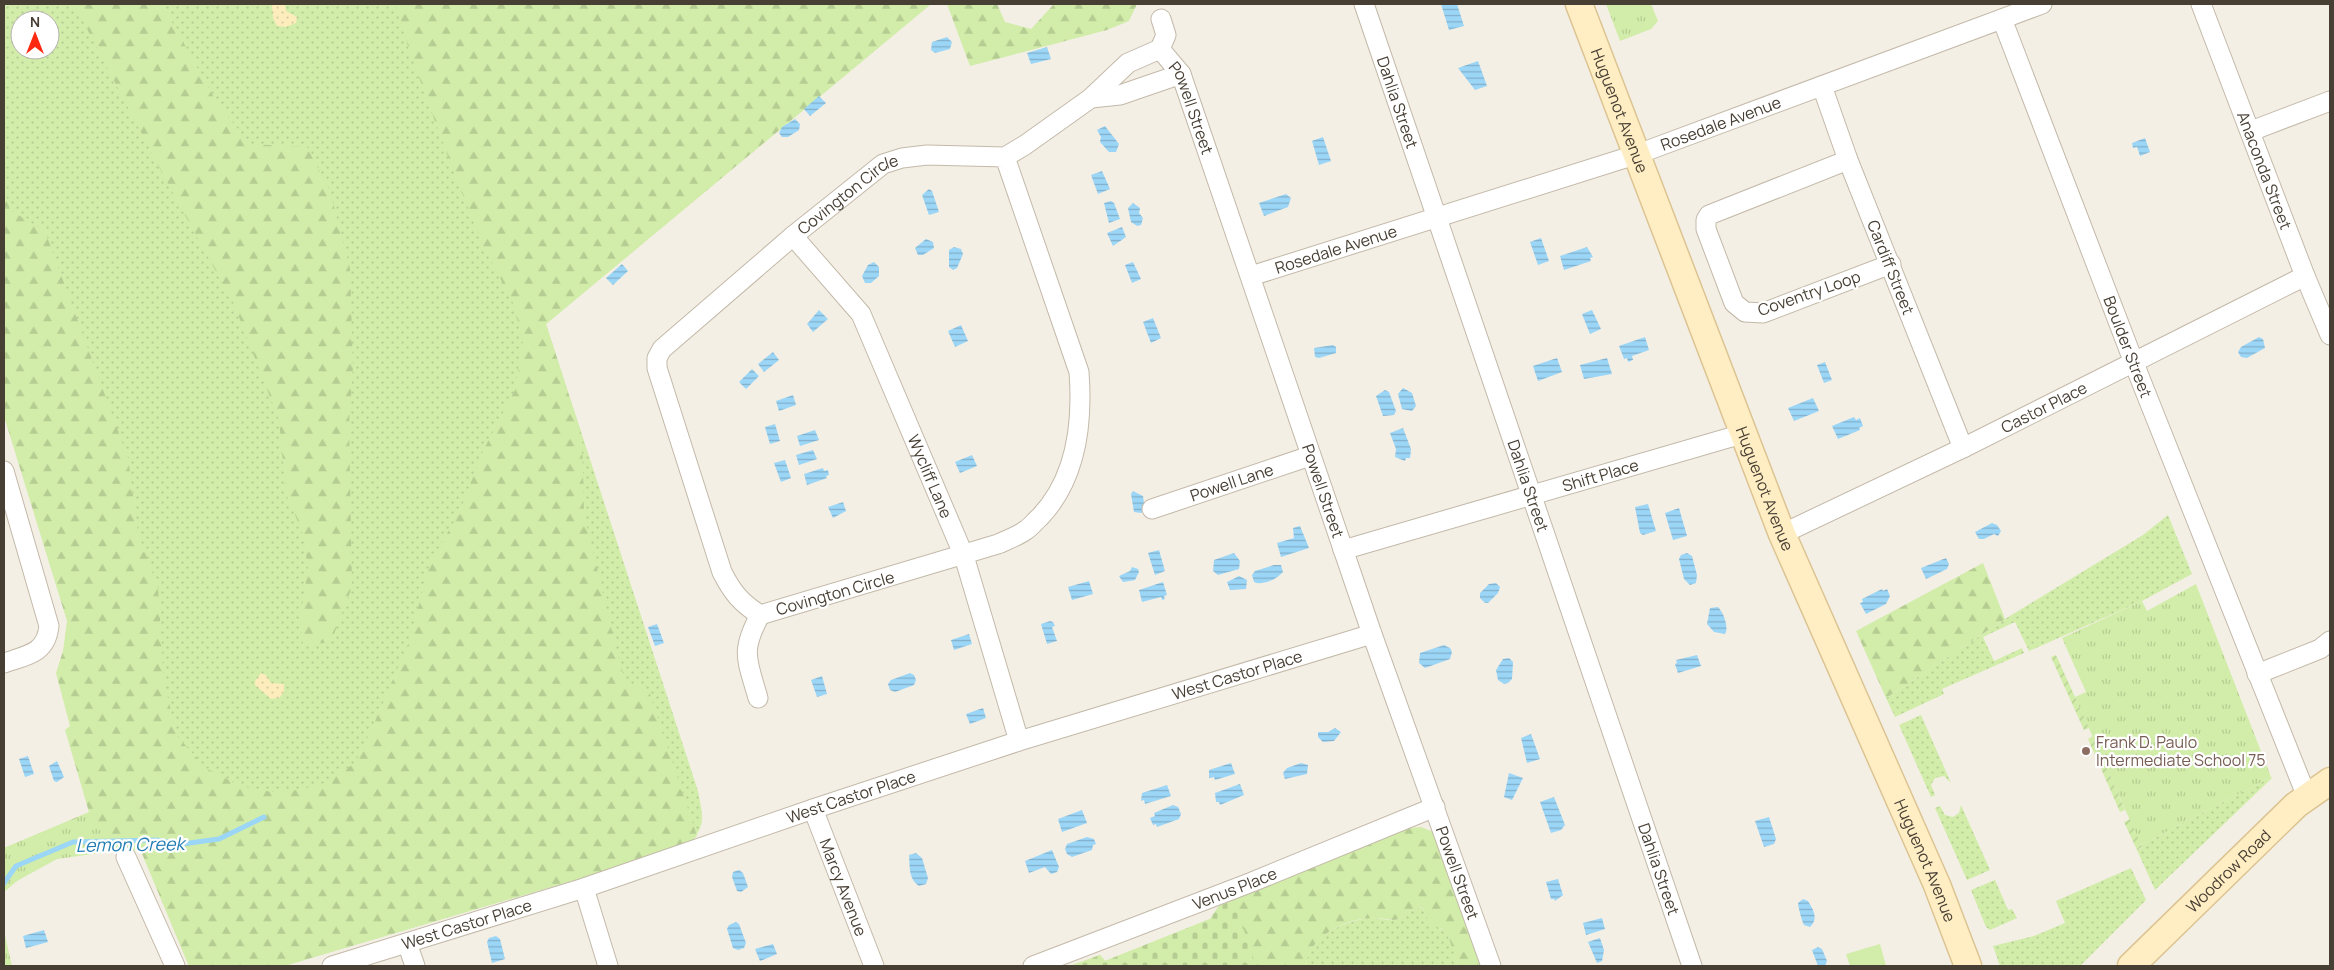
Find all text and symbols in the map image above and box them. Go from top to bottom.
north arrow [10,10,60,60]
text: N [30,12,40,31]
street label: Huguenot Avenue [1586,45,1654,176]
street label: Dahlia Street [1372,54,1423,151]
street label: Powell Street [1164,57,1219,157]
street label: Rosedale Avenue [1657,91,1784,156]
street label: Anaconda Street [2232,108,2297,232]
street label: Covington Circle [793,149,901,239]
street label: Cardiff Street [1862,217,1920,318]
street label: Rosedale Avenue [1272,220,1400,279]
street label: Coventry Loop [1755,265,1863,321]
street label: Boulder Street [2098,293,2157,401]
street label: Castor Place [1997,376,2091,438]
street label: Huguenot Avenue [1731,423,1799,554]
street label: Wycliff Lane [903,431,958,522]
street label: Dahlia Street [1502,437,1554,535]
street label: Powell Street [1297,441,1349,541]
street label: Shift Place [1559,454,1641,497]
street label: Powell Lane [1187,458,1276,506]
street label: Covington Circle [773,566,897,620]
street label: West Castor Place [1169,645,1305,705]
place label: Frank D. Paulo Intermediate School 75 [2096,731,2265,771]
marker: Frank D. Paulo Intermediate School 75 [2080,745,2092,757]
street label: West Castor Place [783,765,918,828]
street label: Huguenot Avenue [1889,795,1961,925]
street label: Dahlia Street [1633,820,1685,918]
street label: Powell Street [1431,823,1484,923]
street label: Woodrow Road [2181,825,2276,918]
water label: Lemon Creek [75,831,188,857]
street label: Marcy Avenue [815,835,872,939]
street label: Venus Place [1189,862,1280,915]
street label: West Castor Place [399,894,534,955]

